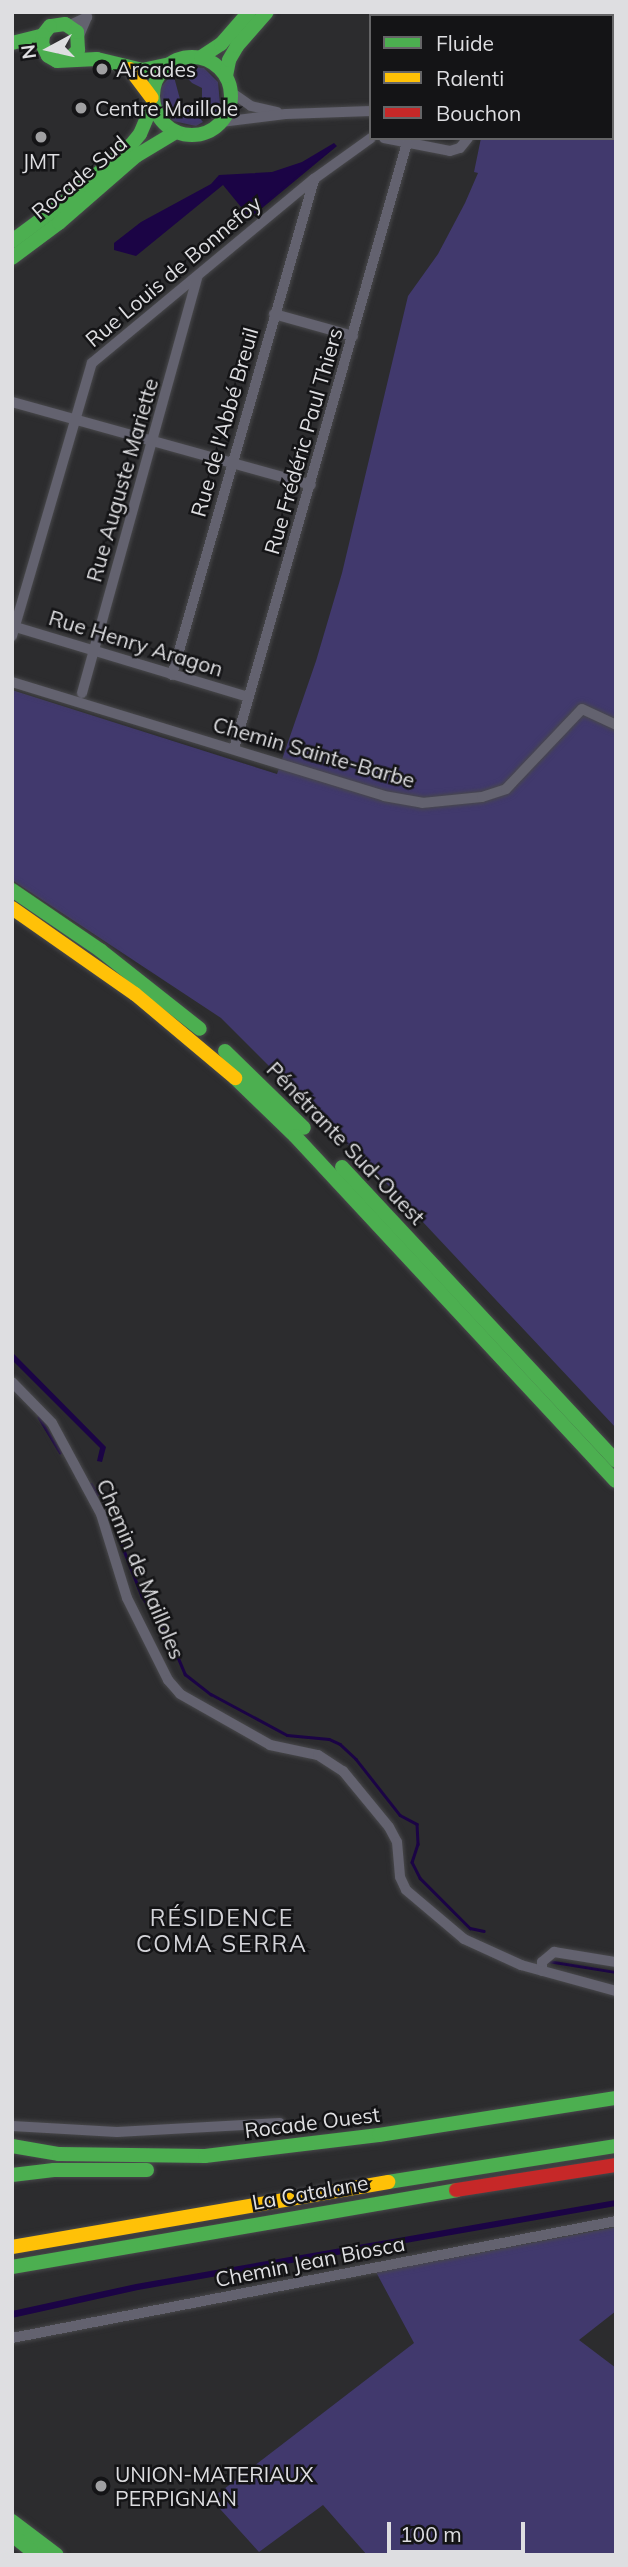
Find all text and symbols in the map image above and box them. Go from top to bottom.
north arrow [14,14,84,84]
legend [369,14,614,140]
text: Fluide [436,30,494,56]
text: N [15,43,41,61]
place label: Arcades [116,56,196,82]
marker: Arcades [94,61,110,77]
text: Ralenti [436,65,504,91]
place label: Centre Maillole [95,95,238,121]
marker: Centre Maillole [73,100,89,116]
text: Bouchon [436,100,521,126]
marker: JMT [33,129,49,145]
street label: Rocade Sud [26,130,132,224]
place label: JMT [22,148,60,174]
street label: Rue Louis de Bonnefoy [80,190,266,352]
street label: Rue de l'Abbé Breuil [185,325,263,519]
street label: Rue Frédéric Paul Thiers [259,325,347,557]
street label: Rue Auguste Mariette [81,375,163,585]
street label: Rue Henry Aragon [46,605,226,681]
street label: Chemin Sainte-Barbe [210,711,418,793]
street label: Pénétrante Sud-Ouest [262,1056,430,1230]
street label: Chemin de Mailloles [92,1475,190,1663]
district label: RÉSIDENCE COMA SERRA [137,1904,307,1958]
street label: Rocade Ouest [243,2101,381,2143]
street label: La Catalane [250,2169,370,2215]
street label: Chemin Jean Biosca [213,2230,407,2292]
place label: UNION-MATERIAUX PERPIGNAN [115,2461,313,2511]
marker: UNION-MATERIAUX PERPIGNAN [93,2478,109,2494]
scale bar [390,2508,528,2552]
text: 100 m [400,2521,462,2547]

